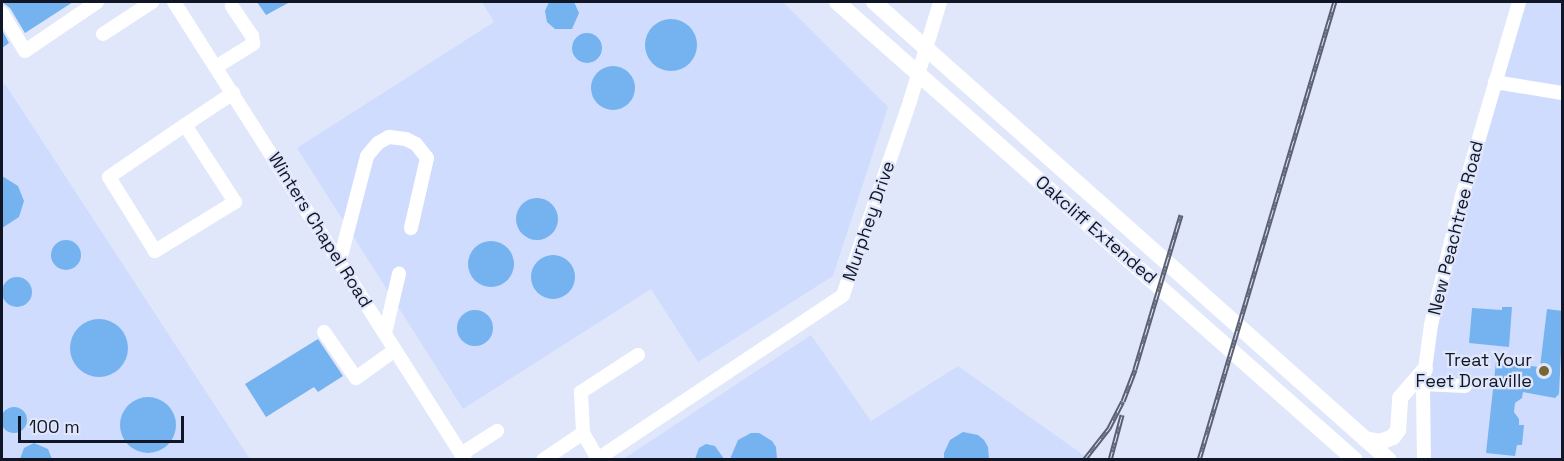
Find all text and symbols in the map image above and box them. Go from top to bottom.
street label: New Peachtree Road [1424,138,1488,318]
street label: Winters Chapel Road [263,149,377,311]
street label: Murphey Drive [838,158,900,284]
street label: Oakcliff Extended [1031,171,1161,289]
place label: Treat Your Feet Doraville [1416,350,1532,392]
marker: Treat Your Feet Doraville [1537,364,1551,378]
scale bar [21,404,188,442]
text: 100 m [29,415,80,438]

